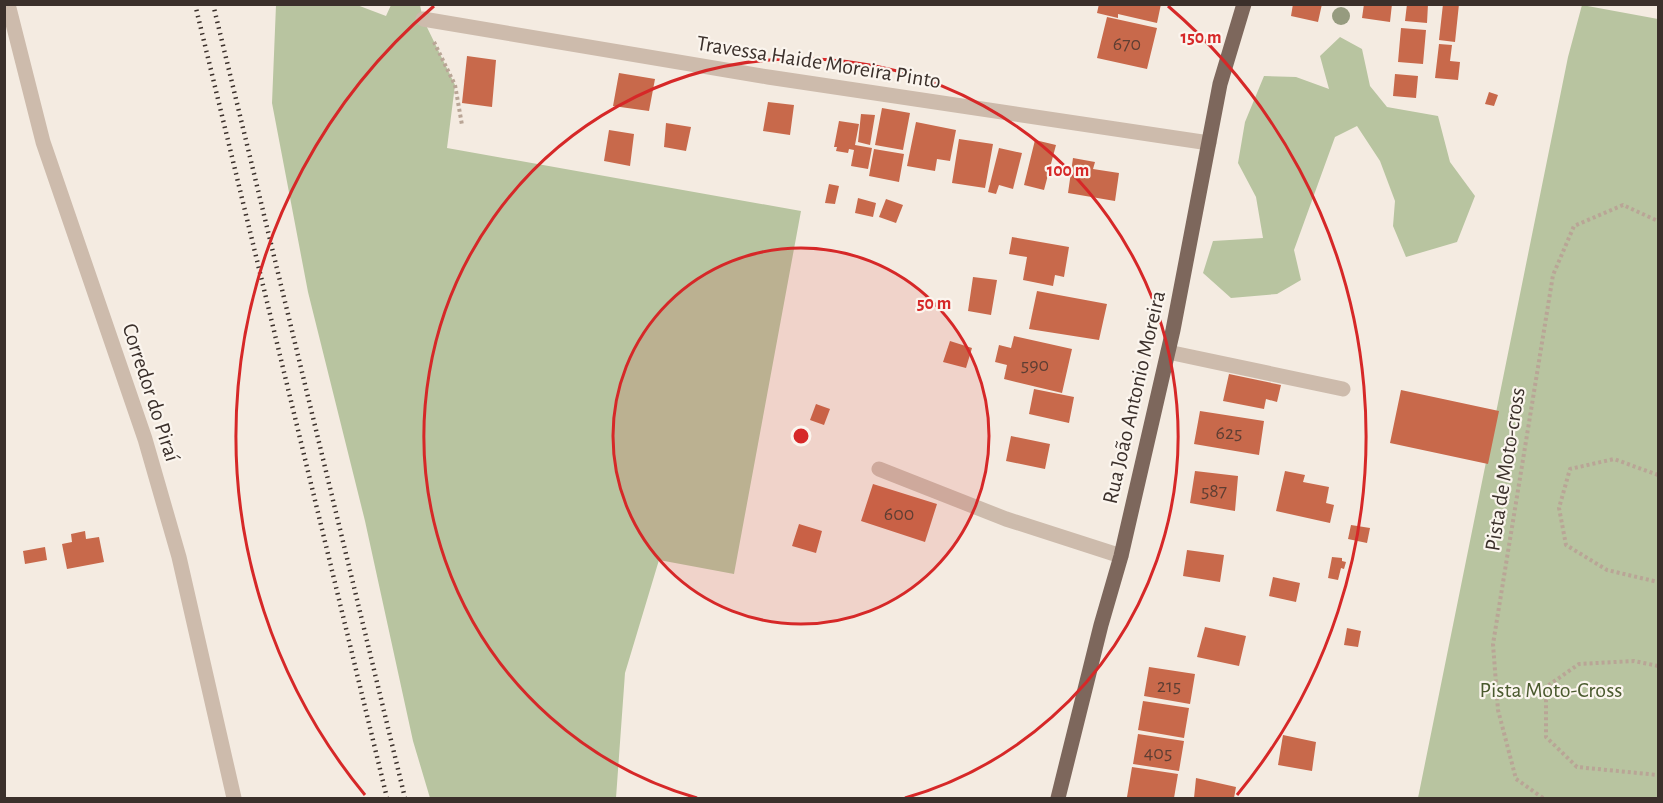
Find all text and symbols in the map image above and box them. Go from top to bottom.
text: 150 m [1181,29,1221,47]
street label: Travessa Haide Moreira Pinto [695,32,943,92]
house number: 670 [1113,34,1141,54]
text: 100 m [1047,162,1089,180]
street label: Rua João Antonio Moreira [1099,289,1169,506]
text: 50 m [917,295,951,313]
street label: Corredor do Piraí [118,321,184,465]
house number: 590 [1021,355,1049,375]
street label: Pista de Moto-cross [1481,386,1529,553]
house number: 625 [1216,423,1242,443]
centre of rings [791,426,811,446]
house number: 587 [1201,481,1227,501]
house number: 600 [884,504,914,524]
house number: 215 [1157,676,1181,696]
park label: Pista Moto-Cross [1480,679,1622,701]
house number: 405 [1144,743,1172,763]

